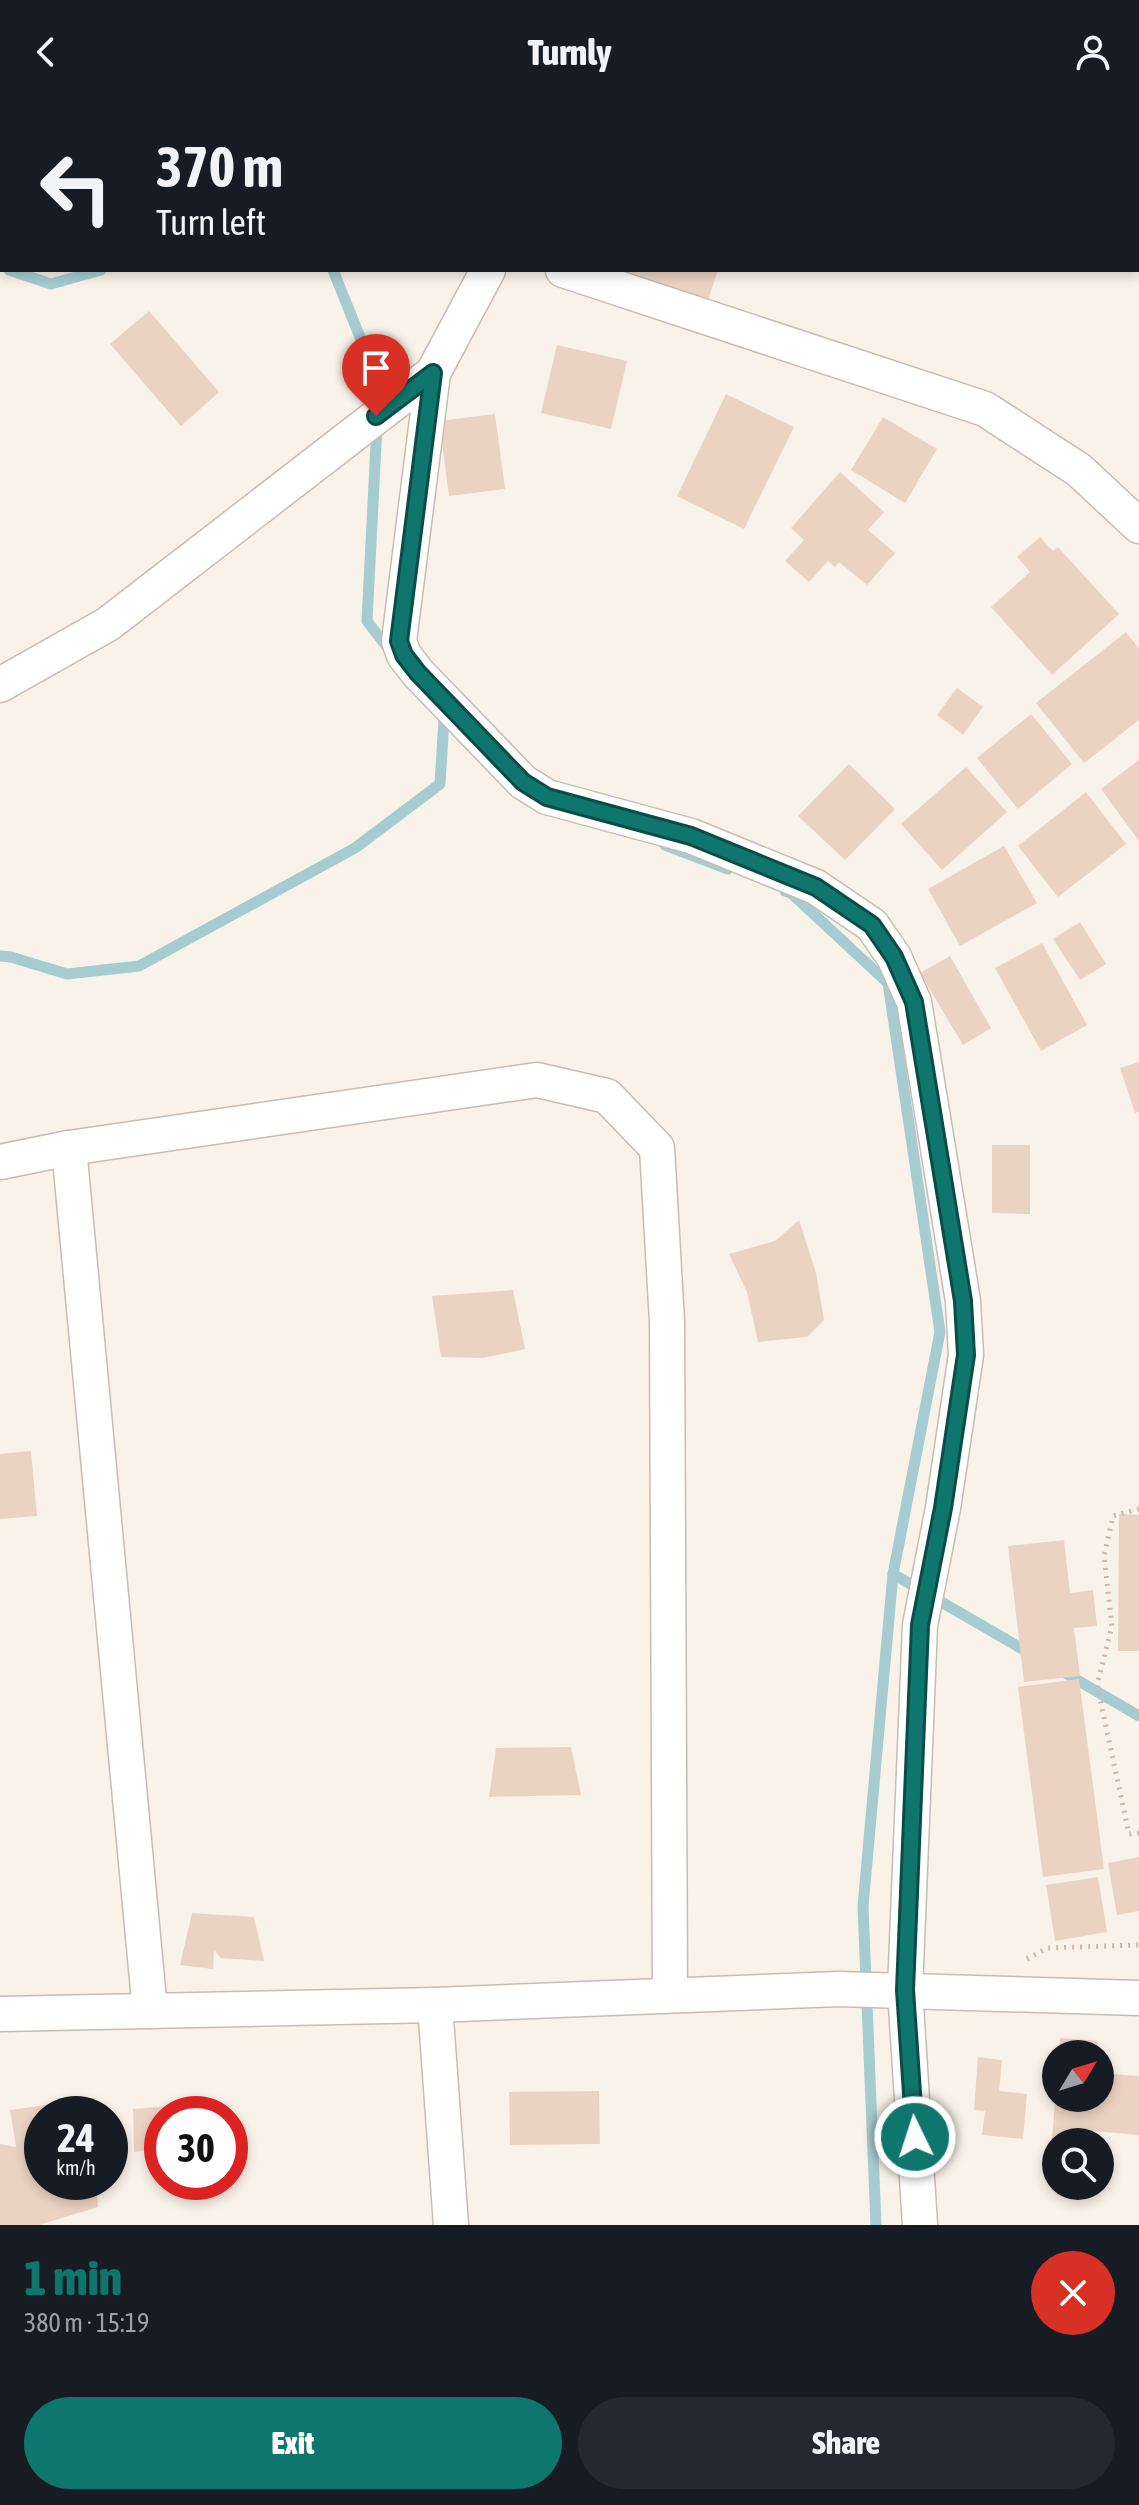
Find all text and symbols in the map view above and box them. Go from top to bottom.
icon: back [24,30,68,74]
icon: person [1071,30,1115,74]
text: Turnly [528,31,611,73]
text: 370 m [156,135,283,199]
icon: left [24,136,128,240]
text: Turn left [156,201,266,243]
pin [342,334,410,416]
icon: arrive [354,346,398,390]
north arrow [1042,2040,1114,2112]
map controls [1042,2040,1114,2200]
position arrow [873,2095,957,2179]
speed limit sign: 30 [144,2096,248,2200]
text: 24 [57,2115,95,2160]
button: search [1042,2128,1114,2200]
text: km/h [56,2156,96,2179]
text: 1 min [24,2250,122,2305]
button: close [1031,2251,1115,2335]
text: 380 m · 15:19 [24,2308,149,2338]
button: Exit [24,2397,562,2489]
button: Share [578,2397,1115,2489]

